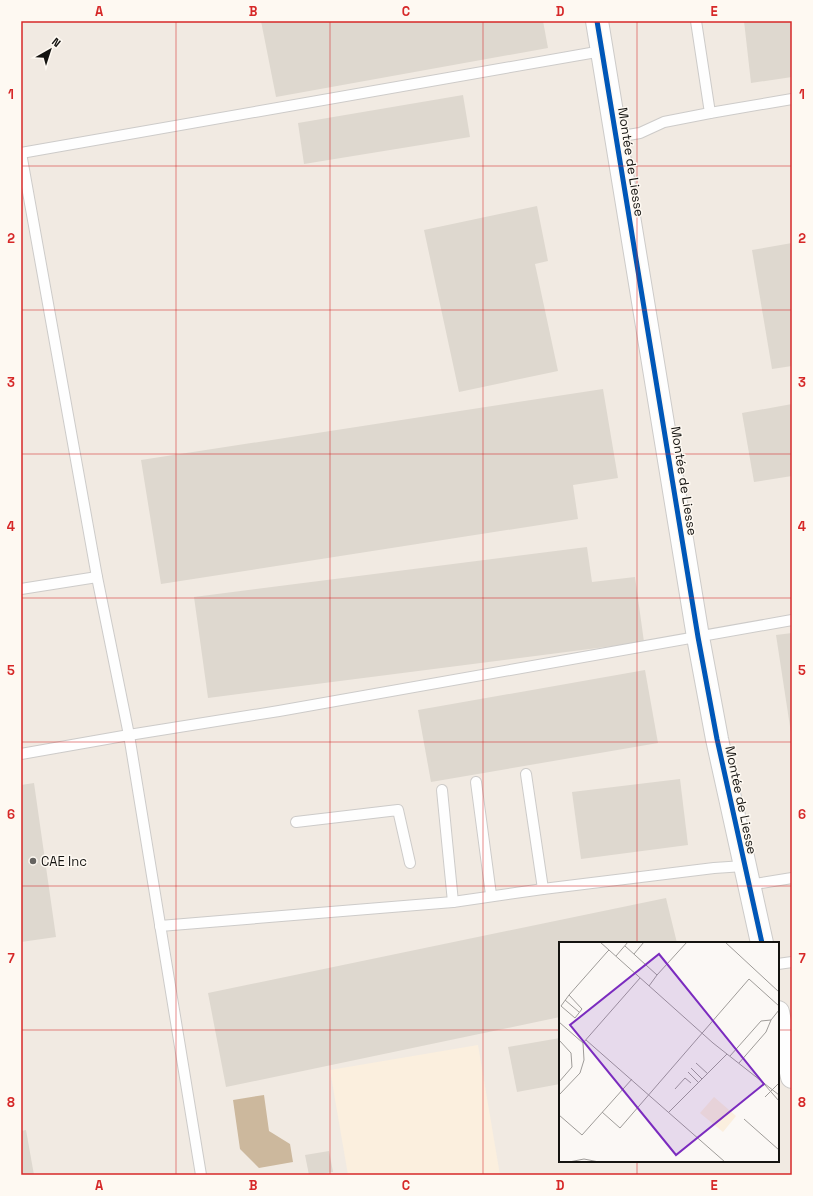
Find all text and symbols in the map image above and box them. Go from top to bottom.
text: A [95,3,104,20]
text: B [249,3,258,20]
text: C [402,3,410,20]
text: D [556,3,565,20]
text: E [710,3,718,20]
north arrow [30,30,70,70]
text: N [49,34,64,50]
text: 1 [8,86,14,103]
text: 1 [799,86,805,103]
street label: Montée de Liesse [614,106,648,218]
text: 2 [7,230,15,247]
text: 2 [798,230,806,247]
text: 3 [7,374,15,391]
text: 3 [798,374,806,391]
street label: Montée de Liesse [667,425,701,537]
text: 4 [7,518,15,535]
text: 4 [798,518,806,535]
text: 5 [7,662,15,679]
text: 5 [798,662,806,679]
street label: Montée de Liesse [721,744,761,856]
text: 6 [7,806,15,823]
text: 6 [798,806,806,823]
place label: CAE Inc [41,853,87,870]
marker: CAE Inc [28,856,38,866]
inset map [559,942,779,1162]
text: 7 [7,950,15,967]
text: 7 [798,950,806,967]
text: 8 [7,1094,15,1111]
text: 8 [798,1094,806,1111]
text: A [95,1177,104,1194]
text: B [249,1177,258,1194]
text: C [402,1177,410,1194]
text: D [556,1177,565,1194]
text: E [710,1177,718,1194]

